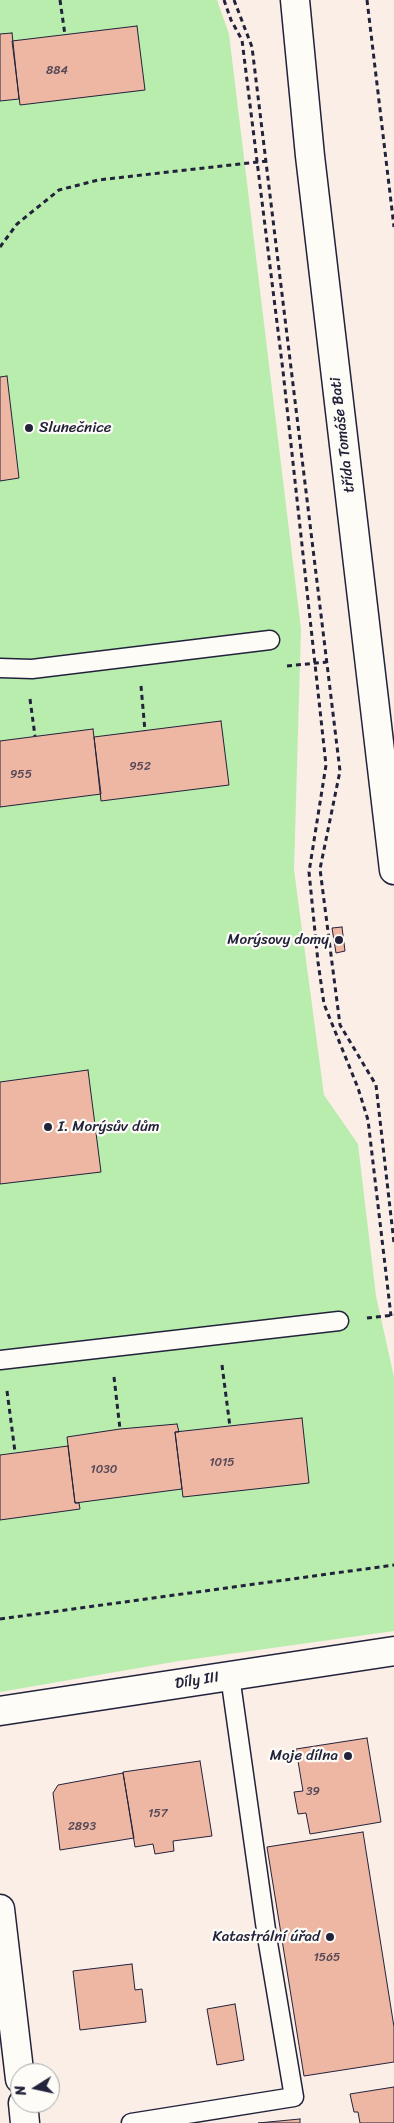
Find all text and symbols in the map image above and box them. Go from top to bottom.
house number: 884 [46,64,68,78]
street label: třída Tomáše Bati [327,376,359,494]
place label: Slunečnice [39,419,111,437]
marker: Slunečnice [23,422,35,434]
house number: 952 [129,760,151,774]
house number: 955 [10,768,32,782]
place label: Morýsovy domy [227,931,329,949]
marker: Morýsovy domy [333,934,345,946]
place label: I. Morýsův dům [58,1118,159,1136]
marker: I. Morýsův dům [42,1121,54,1133]
house number: 1015 [209,1456,235,1470]
house number: 1030 [91,1463,117,1477]
street label: Díly III [174,1669,220,1693]
place label: Moje dílna [270,1747,338,1765]
marker: Moje dílna [342,1750,354,1762]
house number: 39 [306,1785,320,1799]
house number: 157 [148,1807,168,1821]
house number: 2893 [68,1820,96,1834]
place label: Katastrální úřad [213,1928,320,1946]
marker: Katastrální úřad [324,1931,336,1943]
house number: 1565 [314,1951,340,1965]
north arrow [10,2063,60,2113]
text: N [8,2084,34,2097]

